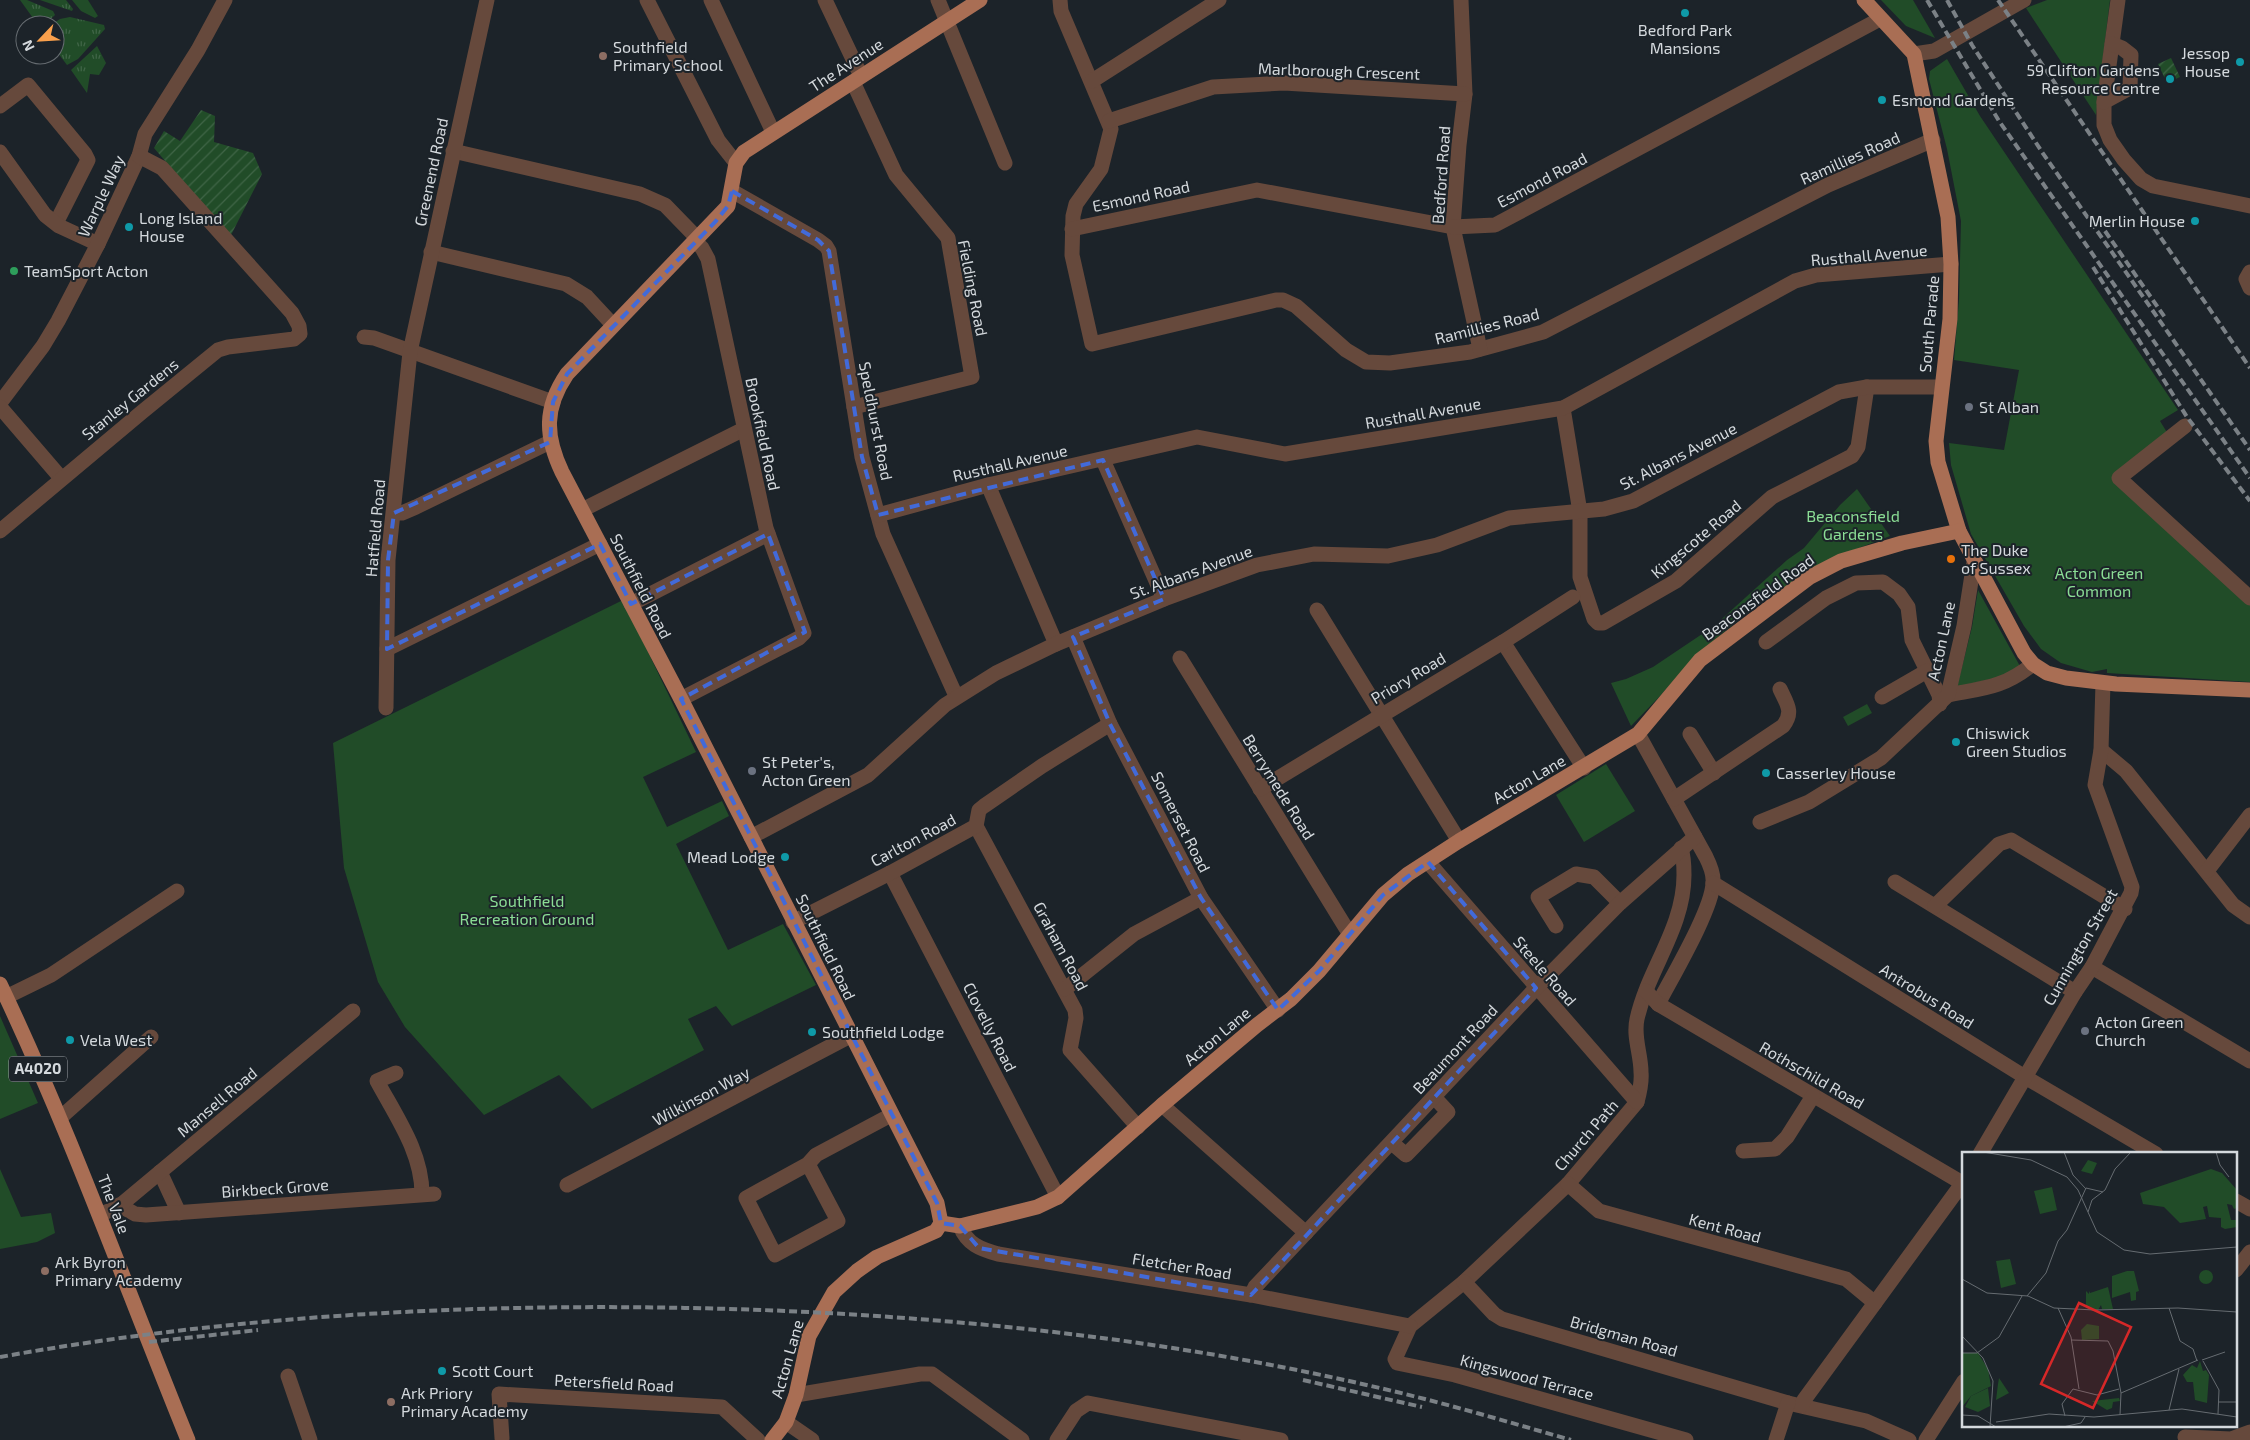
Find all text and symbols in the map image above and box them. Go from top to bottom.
marker: Bedford Park Mansions [1679,7,1691,19]
north arrow [15,15,65,65]
place label: Bedford Park Mansions [1638,20,1732,57]
street label: The Avenue [805,34,886,95]
place label: Southfield Primary School [613,37,723,74]
text: N [18,38,38,54]
place label: Jessop House [2181,43,2230,80]
marker: Southfield Primary School [597,50,609,62]
marker: Jessop House [2234,56,2246,68]
street label: Marlborough Crescent [1258,58,1420,83]
place label: 59 Clifton Gardens Resource Centre [2026,60,2160,97]
marker: 59 Clifton Gardens Resource Centre [2164,73,2176,85]
place label: Esmond Gardens [1892,90,2015,109]
marker: Esmond Gardens [1876,94,1888,106]
street label: Greenend Road [410,116,451,228]
street label: Bedford Road [1428,125,1453,225]
street label: Ramillies Road [1797,127,1903,188]
street label: Esmond Road [1494,148,1590,211]
street label: Warple Way [73,151,128,240]
street label: Esmond Road [1090,176,1191,215]
place label: Long Island House [139,208,222,245]
place label: Merlin House [2089,211,2185,230]
marker: Merlin House [2189,215,2201,227]
marker: Long Island House [123,221,135,233]
street label: Fielding Road [955,238,992,338]
street label: Rusthall Avenue [1810,240,1928,269]
place label: TeamSport Acton [24,261,148,280]
marker: TeamSport Acton [8,265,20,277]
street label: South Parade [1915,275,1942,373]
street label: Ramillies Road [1433,303,1541,348]
street label: Stanley Gardens [78,354,182,443]
street label: Speldhurst Road [856,360,897,482]
street label: Brookfield Road [742,376,785,492]
street label: Rusthall Avenue [1364,393,1482,432]
place label: St Alban [1979,397,2039,416]
marker: St Alban [1963,401,1975,413]
street label: St. Albans Avenue [1616,418,1739,493]
street label: Rusthall Avenue [951,440,1069,485]
street label: Hatfield Road [361,478,388,578]
street label: Kingscote Road [1647,495,1745,582]
park label: Beaconsfield Gardens [1806,506,1900,543]
street label: Southfield Road [607,530,676,641]
place label: The Duke of Sussex [1961,540,2031,577]
street label: St. Albans Avenue [1127,541,1255,602]
street label: Beaconsfield Road [1698,549,1818,644]
marker: The Duke of Sussex [1945,553,1957,565]
park label: Acton Green Common [2055,563,2143,600]
street label: Acton Lane [1923,599,1958,682]
street label: Priory Road [1367,648,1449,707]
place label: Chiswick Green Studios [1966,723,2067,760]
street label: Berrymede Road [1239,731,1319,843]
marker: Chiswick Green Studios [1950,736,1962,748]
street label: Acton Lane [1489,750,1568,807]
place label: St Peter's, Acton Green [762,752,851,789]
place label: Casserley House [1776,763,1896,782]
marker: St Peter's, Acton Green [746,765,758,777]
marker: Casserley House [1760,767,1772,779]
street label: Somerset Road [1148,768,1215,875]
street label: Carlton Road [867,809,959,870]
place label: Mead Lodge [687,847,775,866]
marker: Mead Lodge [779,851,791,863]
street label: Cunnington Street [2038,885,2121,1008]
park label: Southfield Recreation Ground [460,891,594,928]
street label: Southfield Road [793,891,860,1003]
street label: Graham Road [1030,898,1093,993]
street label: Steele Road [1510,932,1581,1009]
street label: Antrobus Road [1877,959,1978,1032]
street label: Clovelly Road [960,979,1021,1075]
street label: Beaumont Road [1408,1000,1501,1097]
street label: Acton Lane [1180,1002,1254,1069]
place label: Acton Green Church [2095,1012,2184,1049]
place label: Southfield Lodge [822,1022,944,1041]
marker: Acton Green Church [2079,1025,2091,1037]
marker: Southfield Lodge [806,1026,818,1038]
place label: Vela West [80,1030,152,1049]
marker: Vela West [64,1034,76,1046]
street label: Rothschild Road [1756,1037,1868,1112]
road number: A4020 [9,1056,67,1082]
street label: Wilkinson Way [649,1062,753,1129]
street label: Mansell Road [173,1063,260,1141]
street label: Church Path [1550,1095,1622,1174]
inset map [1962,1152,2238,1428]
street label: The Vale [95,1172,134,1236]
street label: Birkbeck Grove [221,1174,329,1201]
street label: Kent Road [1687,1209,1763,1246]
street label: Fletcher Road [1131,1248,1233,1283]
place label: Ark Byron Primary Academy [55,1252,183,1289]
marker: Ark Byron Primary Academy [39,1265,51,1277]
street label: Bridgman Road [1568,1311,1680,1360]
street label: Acton Lane [766,1317,807,1400]
street label: Kingswood Terrace [1458,1350,1596,1403]
place label: Scott Court [452,1361,533,1380]
marker: Scott Court [436,1365,448,1377]
street label: Petersfield Road [554,1370,674,1395]
place label: Ark Priory Primary Academy [401,1383,529,1420]
marker: Ark Priory Primary Academy [385,1396,397,1408]

